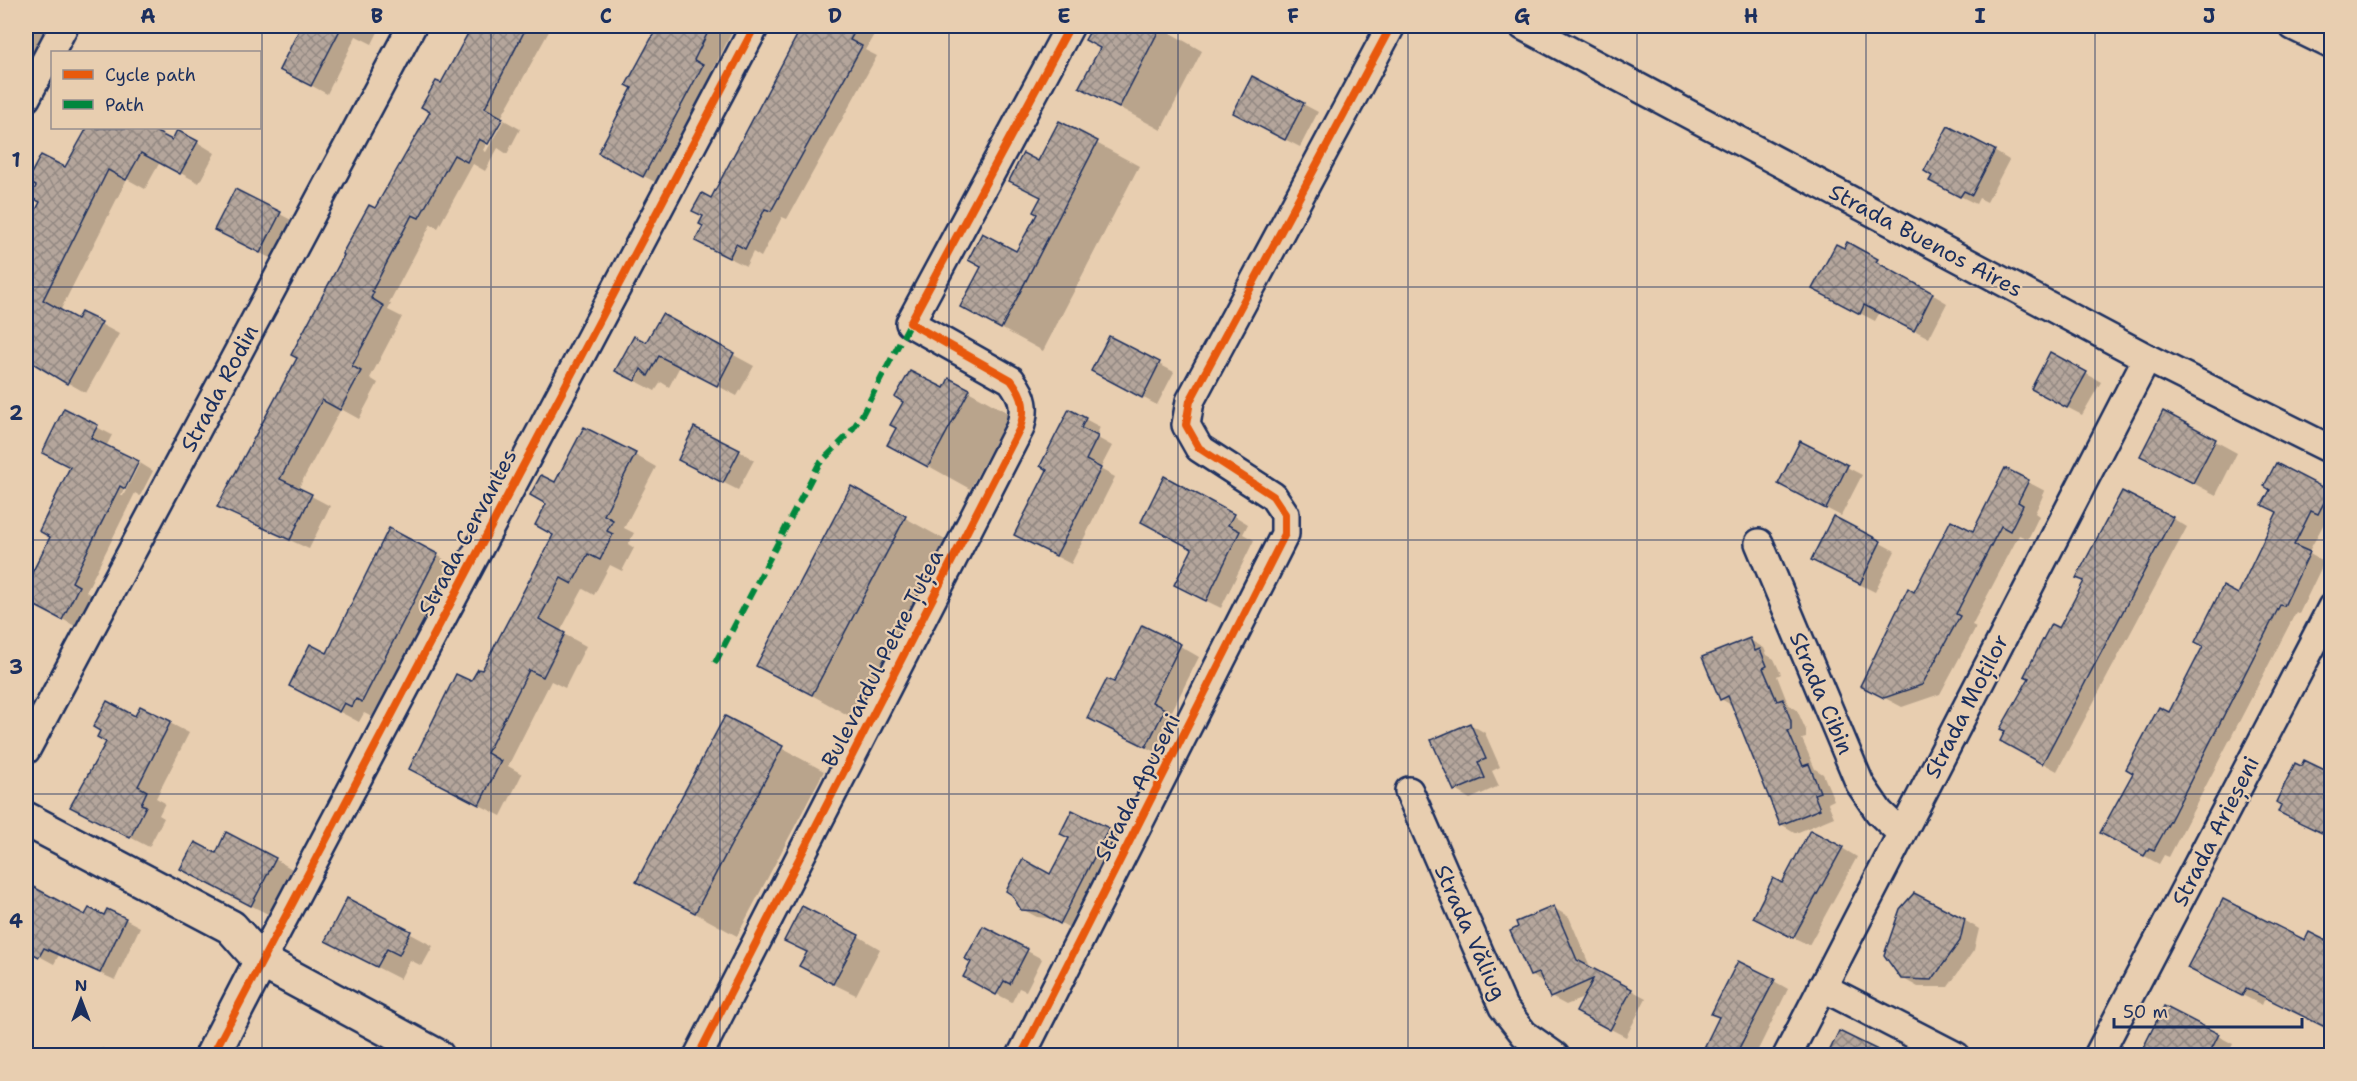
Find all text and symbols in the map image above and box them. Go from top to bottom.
text: A [140,3,156,29]
text: B [371,3,383,29]
text: C [600,3,612,29]
text: D [828,3,842,29]
text: E [1057,3,1071,29]
text: F [1287,3,1299,29]
text: G [1514,3,1530,29]
text: H [1744,3,1758,29]
text: I [1974,3,1986,29]
text: J [2203,3,2216,29]
legend [51,51,261,129]
text: Cycle path [105,63,196,87]
text: Path [105,93,144,117]
text: 1 [11,147,21,173]
street label: Strada Buenos Aires [1824,177,2028,304]
street label: Strada Rodin [174,320,265,457]
text: 2 [9,400,23,426]
street label: Strada Cervantes [411,444,524,621]
street label: Bulevardul Petre Țuțea [815,544,950,772]
street label: Strada Cibin [1783,627,1860,759]
street label: Strada Moților [1918,629,2015,783]
text: 3 [9,654,23,680]
street label: Strada Apuseni [1088,708,1187,866]
street label: Strada Arieșeni [2165,751,2267,912]
street label: Strada Văliug [1428,860,1513,1004]
text: 4 [9,908,23,934]
north arrow [51,970,111,1030]
text: N [75,975,87,996]
scale bar [2114,991,2302,1029]
text: 50 m [2123,1000,2168,1024]

